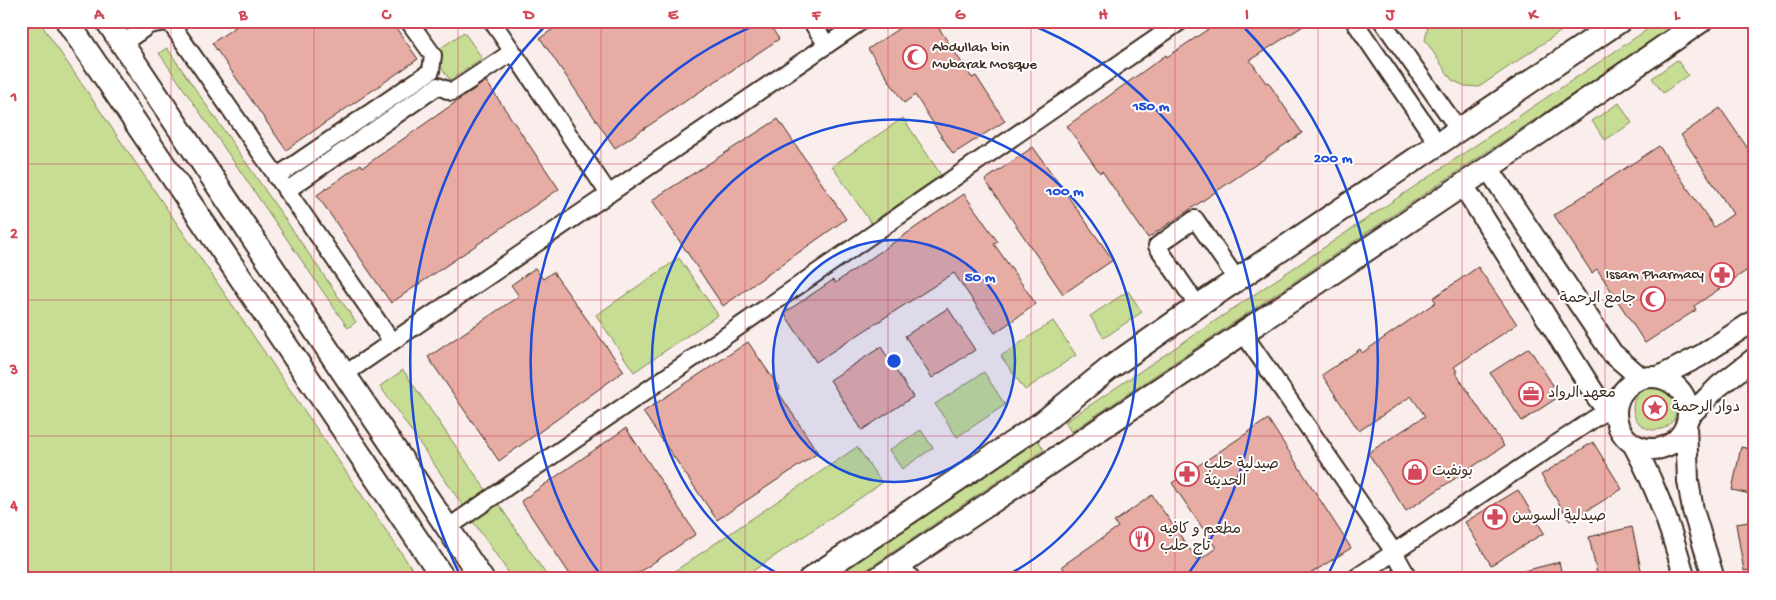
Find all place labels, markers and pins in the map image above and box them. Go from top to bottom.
place label: Abdullah bin Mubarak Mosque [932,39,1037,74]
mosque icon: Abdullah bin Mubarak Mosque [902,44,928,70]
pharmacy icon: Issam Pharmacy [1709,262,1735,288]
place label: Issam Pharmacy [1605,266,1705,284]
mosque icon: جامع الرحمة [1640,286,1666,312]
place label: جامع الرحمة [1560,290,1636,308]
centre of rings [885,352,903,370]
office icon: معهد الرواد [1518,381,1544,407]
place label: معهد الرواد [1548,385,1616,403]
place icon: دوار الرحمة [1642,395,1668,421]
place label: دوار الرحمة [1672,399,1740,417]
place label: صيدلية حلب الحديثة [1204,456,1279,491]
shop icon: بونفيت [1402,459,1428,485]
pharmacy icon: صيدلية حلب الحديثة [1174,461,1200,487]
place label: بونفيت [1432,463,1473,481]
pharmacy icon: صيدلية السوسن [1482,504,1508,530]
place label: صيدلية السوسن [1512,508,1606,526]
place label: مطعم و كافيه تاج حلب [1160,521,1241,556]
restaurant icon: مطعم و كافيه تاج حلب [1129,526,1155,552]

